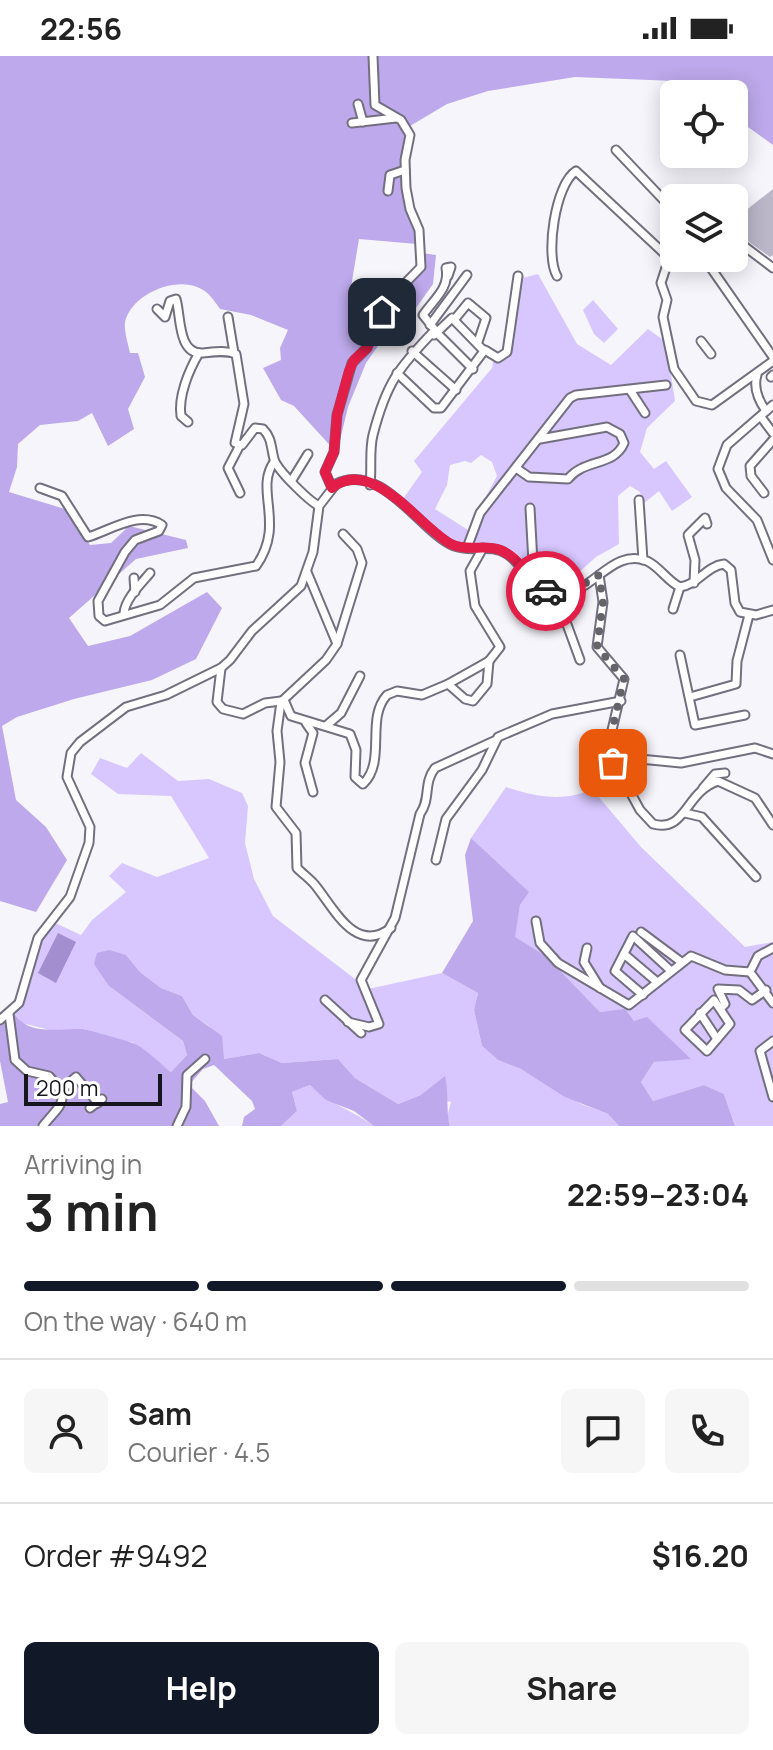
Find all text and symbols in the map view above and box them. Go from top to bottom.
text: 22:56 [40,8,122,49]
map controls [660,80,748,272]
button: locate [660,80,748,168]
button: layers [660,184,748,272]
pin [348,278,416,346]
icon: home [360,290,404,334]
courier [506,551,586,631]
icon: car [524,569,568,613]
pin [579,729,647,797]
icon: bag [591,741,635,785]
scale bar [24,1070,162,1106]
text: 200 m [36,1073,98,1103]
text: Arriving in [24,1146,142,1182]
text: 22:59–23:04 [567,1174,749,1215]
text: 3 min [24,1176,159,1247]
text: On the way · 640 m [24,1303,247,1339]
button: person [24,1389,108,1473]
button: chat [561,1389,645,1473]
button: phone [665,1389,749,1473]
text: Sam [128,1393,192,1434]
text: Courier · 4.5 [128,1434,270,1470]
text: Order #9492 [24,1535,208,1576]
text: $16.20 [652,1535,749,1576]
button: Help [24,1642,379,1734]
button: Share [395,1642,749,1734]

